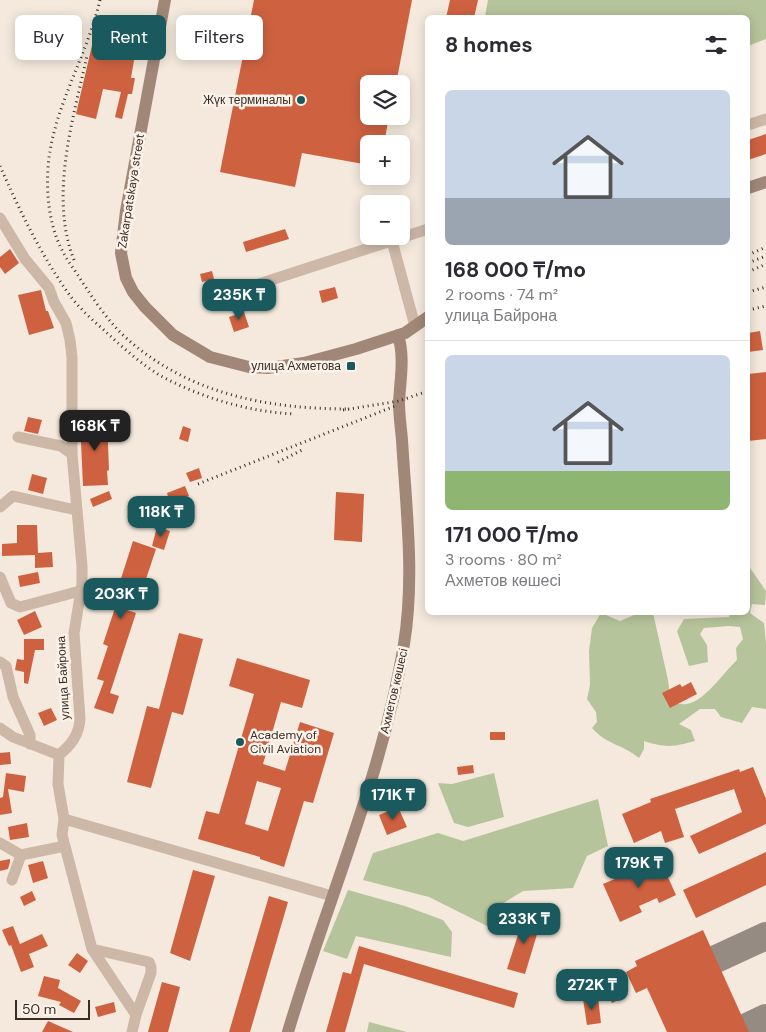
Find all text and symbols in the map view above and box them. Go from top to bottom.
chip: Buy [15,15,82,60]
chip: Rent [92,15,166,60]
chip: Filters [176,15,263,60]
text: 8 homes [445,31,533,59]
icon: filters [702,31,730,59]
map controls [360,75,410,245]
button: layers [360,75,410,125]
place label: Жүк терминалы [203,92,291,108]
marker: Жүк терминалы [295,94,307,106]
icon: home [543,122,633,212]
street label: Zakarpatskaya street [114,132,148,249]
button: + [360,135,410,185]
button: − [360,195,410,245]
text: 168 000 ₸/mo [445,256,586,284]
pin: 235K ₸ [198,278,280,321]
text: 235K ₸ [213,284,265,305]
text: 2 rooms · 74 m² [445,284,558,305]
text: улица Байрона [445,305,557,326]
place label: улица Ахметова [251,358,341,374]
marker: улица Ахметова [345,360,357,372]
icon: home [543,388,633,478]
pin: 168K ₸ [54,410,136,452]
text: 168K ₸ [70,415,120,436]
pin: 118K ₸ [120,496,202,538]
text: 118K ₸ [139,501,183,522]
text: 171 000 ₸/mo [445,521,579,549]
text: 3 rooms · 80 m² [445,549,562,570]
text: Ахметов көшесі [445,570,561,591]
pin: 203K ₸ [80,578,162,620]
text: 203K ₸ [94,583,148,604]
street label: улица Байрона [53,635,73,720]
street label: Ахметов көшесі [376,647,412,735]
place label: Academy of Civil Aviation [250,727,321,757]
marker: Academy of Civil Aviation [234,736,246,748]
pin: 171K ₸ [352,778,434,821]
text: 171K ₸ [371,784,415,805]
pin: 179K ₸ [598,846,680,889]
text: 179K ₸ [615,852,663,873]
pin: 233K ₸ [483,902,565,945]
text: 233K ₸ [498,908,550,929]
pin: 272K ₸ [551,968,633,1011]
text: 272K ₸ [567,974,617,995]
scale bar [15,997,90,1020]
text: 50 m [22,1000,56,1018]

